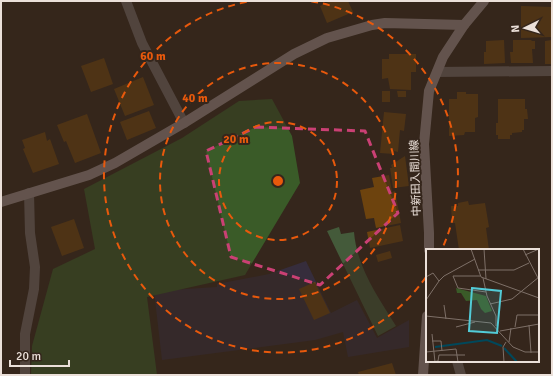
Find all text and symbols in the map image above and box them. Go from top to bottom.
north arrow [505,8,545,48]
text: N [509,24,522,33]
text: 60 m [140,49,166,64]
text: 40 m [182,91,208,106]
text: 20 m [223,132,249,147]
street label: 中新田入間川線 [408,139,423,217]
centre of rings [271,174,285,188]
inset map [426,249,539,362]
scale bar [10,342,69,368]
text: 20 m [16,349,41,364]

